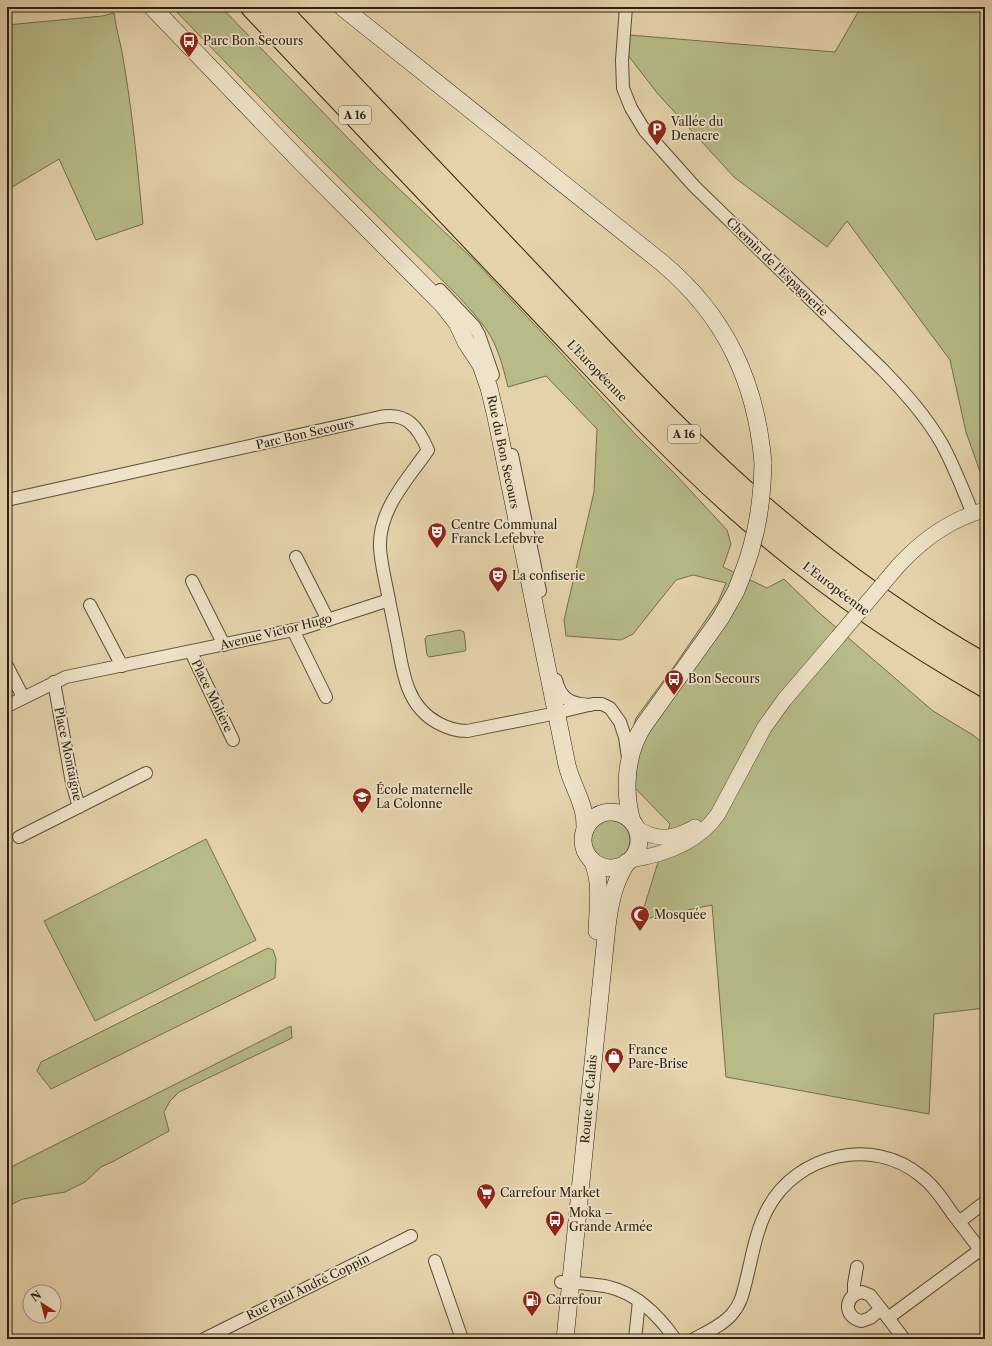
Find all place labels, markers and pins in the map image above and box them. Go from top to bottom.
bus stop icon: Parc Bon Secours [178,30,200,58]
place label: Parc Bon Secours [203,33,303,48]
place label: Vallée du Denacre [670,114,724,143]
parking icon: Vallée du Denacre [646,118,668,146]
place label: Centre Communal Franck Lefebvre [451,517,558,546]
theatre icon: Centre Communal Franck Lefebvre [426,521,448,549]
theatre icon: La confiserie [487,565,509,593]
place label: La confiserie [512,568,586,583]
bus stop icon: Bon Secours [663,668,685,696]
place label: Bon Secours [688,671,760,686]
place label: École maternelle La Colonne [376,781,473,811]
school or university icon: École maternelle La Colonne [351,786,373,814]
mosque icon: Mosquée [629,904,651,932]
place label: Mosquée [654,907,707,922]
place label: France Pare-Brise [628,1042,688,1071]
shop icon: France Pare-Brise [603,1046,625,1074]
supermarket icon: Carrefour Market [475,1182,497,1210]
place label: Carrefour Market [500,1185,601,1200]
place label: Moka – Grande Armée [569,1205,653,1234]
bus stop icon: Moka – Grande Armée [544,1209,566,1237]
fuel station icon: Carrefour [521,1289,543,1317]
place label: Carrefour [546,1292,602,1307]

